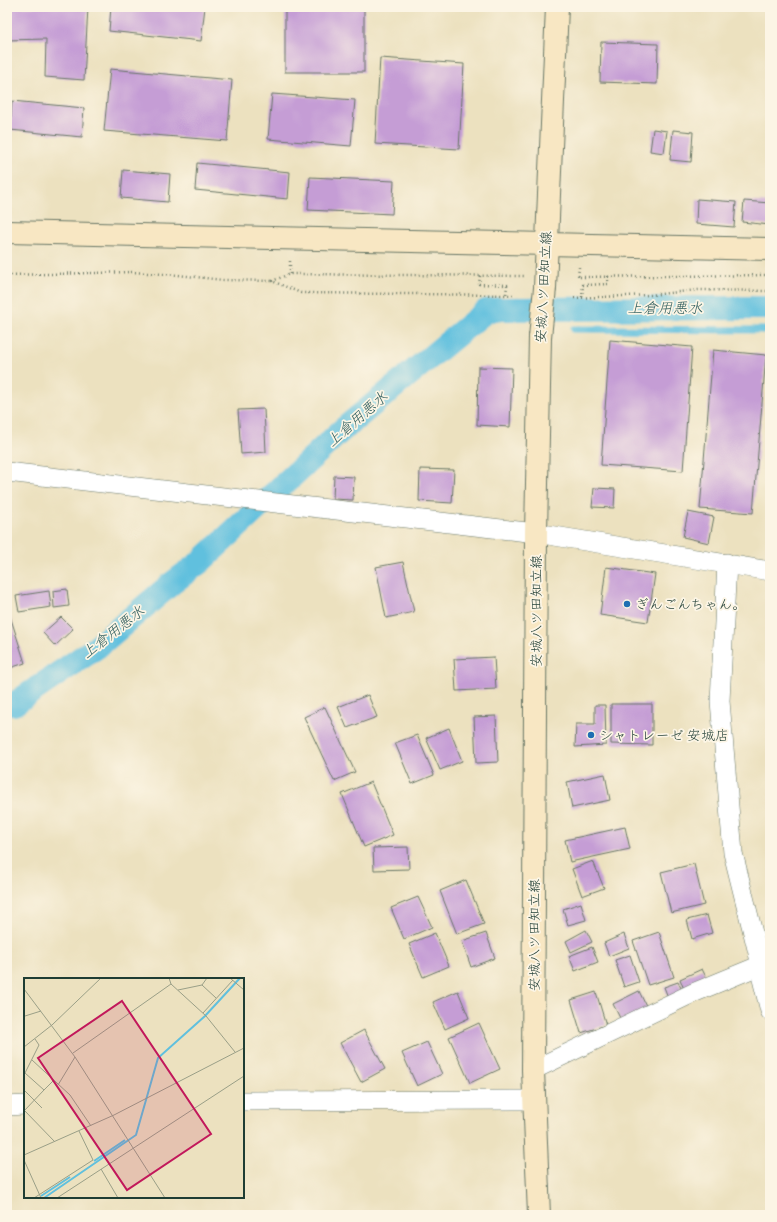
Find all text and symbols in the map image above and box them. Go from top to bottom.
street label: 安城八ツ田知立線 [531,231,558,344]
water label: 上倉用悪水 [627,298,703,320]
water label: 上倉用悪水 [322,387,393,453]
street label: 安城八ツ田知立線 [527,555,548,667]
place label: ぎんごんちゃん。 [635,595,746,616]
marker: ぎんごんちゃん。 [622,599,632,609]
water label: 上倉用悪水 [77,601,150,665]
place label: シャトレーゼ 安城店 [599,726,729,747]
marker: シャトレーゼ 安城店 [586,730,596,740]
street label: 安城八ツ田知立線 [525,879,546,991]
inset map [24,978,244,1198]

